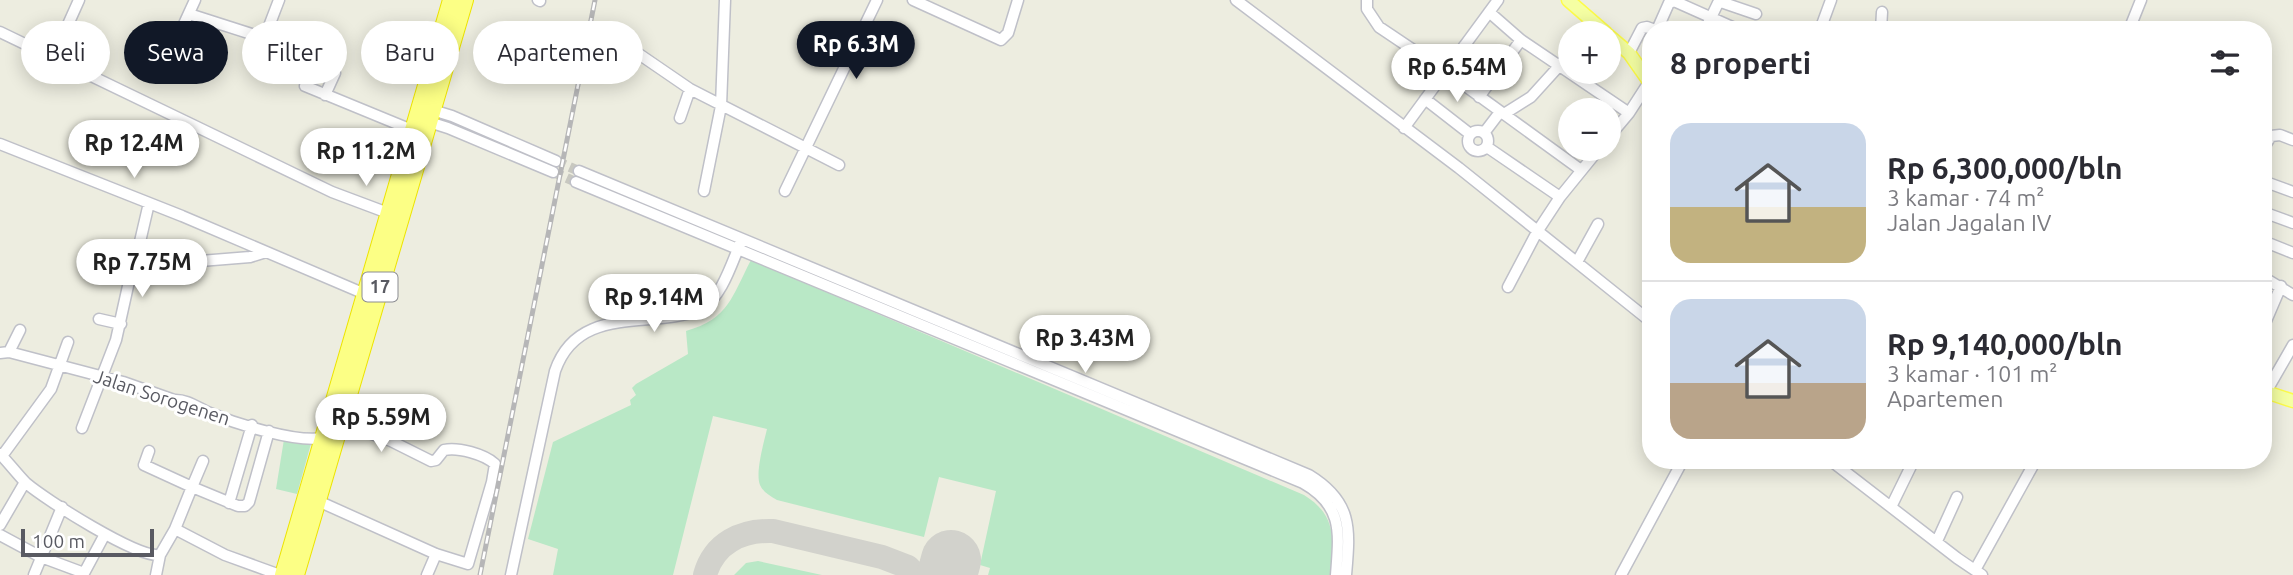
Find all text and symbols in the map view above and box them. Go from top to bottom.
chip: Beli [21,21,110,84]
chip: Sewa [124,21,228,84]
chip: Filter [242,21,347,84]
chip: Baru [361,21,459,84]
chip: Apartemen [473,21,643,84]
map controls [1558,21,1621,161]
button: + [1558,21,1621,84]
pin: Rp 6.3M [791,22,921,81]
text: Rp 6.3M [813,31,899,56]
pin: Rp 6.54M [1385,44,1529,104]
icon: filters [2206,44,2244,82]
text: 8 properti [1670,46,1811,80]
text: Rp 6.54M [1407,54,1507,79]
button: − [1558,98,1621,161]
pin: Rp 12.4M [62,120,206,180]
pin: Rp 11.2M [294,128,438,188]
text: Rp 12.4M [84,130,184,155]
text: Rp 11.2M [316,138,416,163]
icon: home [1726,151,1810,235]
text: Rp 6,300,000/bln [1887,151,2123,185]
text: 3 kamar · 74 m² [1887,185,2045,210]
text: Jalan Jagalan IV [1887,210,2051,235]
pin: Rp 7.75M [70,240,214,299]
text: Rp 7.75M [92,249,192,274]
road number: 17 [362,272,398,302]
pin: Rp 9.14M [582,274,726,334]
text: Rp 9.14M [604,284,704,309]
pin: Rp 3.43M [1013,316,1157,375]
text: Rp 3.43M [1035,325,1135,350]
icon: home [1726,327,1810,411]
text: Rp 9,140,000/bln [1887,327,2123,361]
text: 3 kamar · 101 m² [1887,361,2058,386]
street label: Jalan Sorogenen [91,365,233,429]
text: Apartemen [1887,386,2003,411]
pin: Rp 5.59M [309,394,453,454]
text: Rp 5.59M [331,404,431,429]
scale bar [21,526,154,558]
text: 100 m [32,530,85,552]

